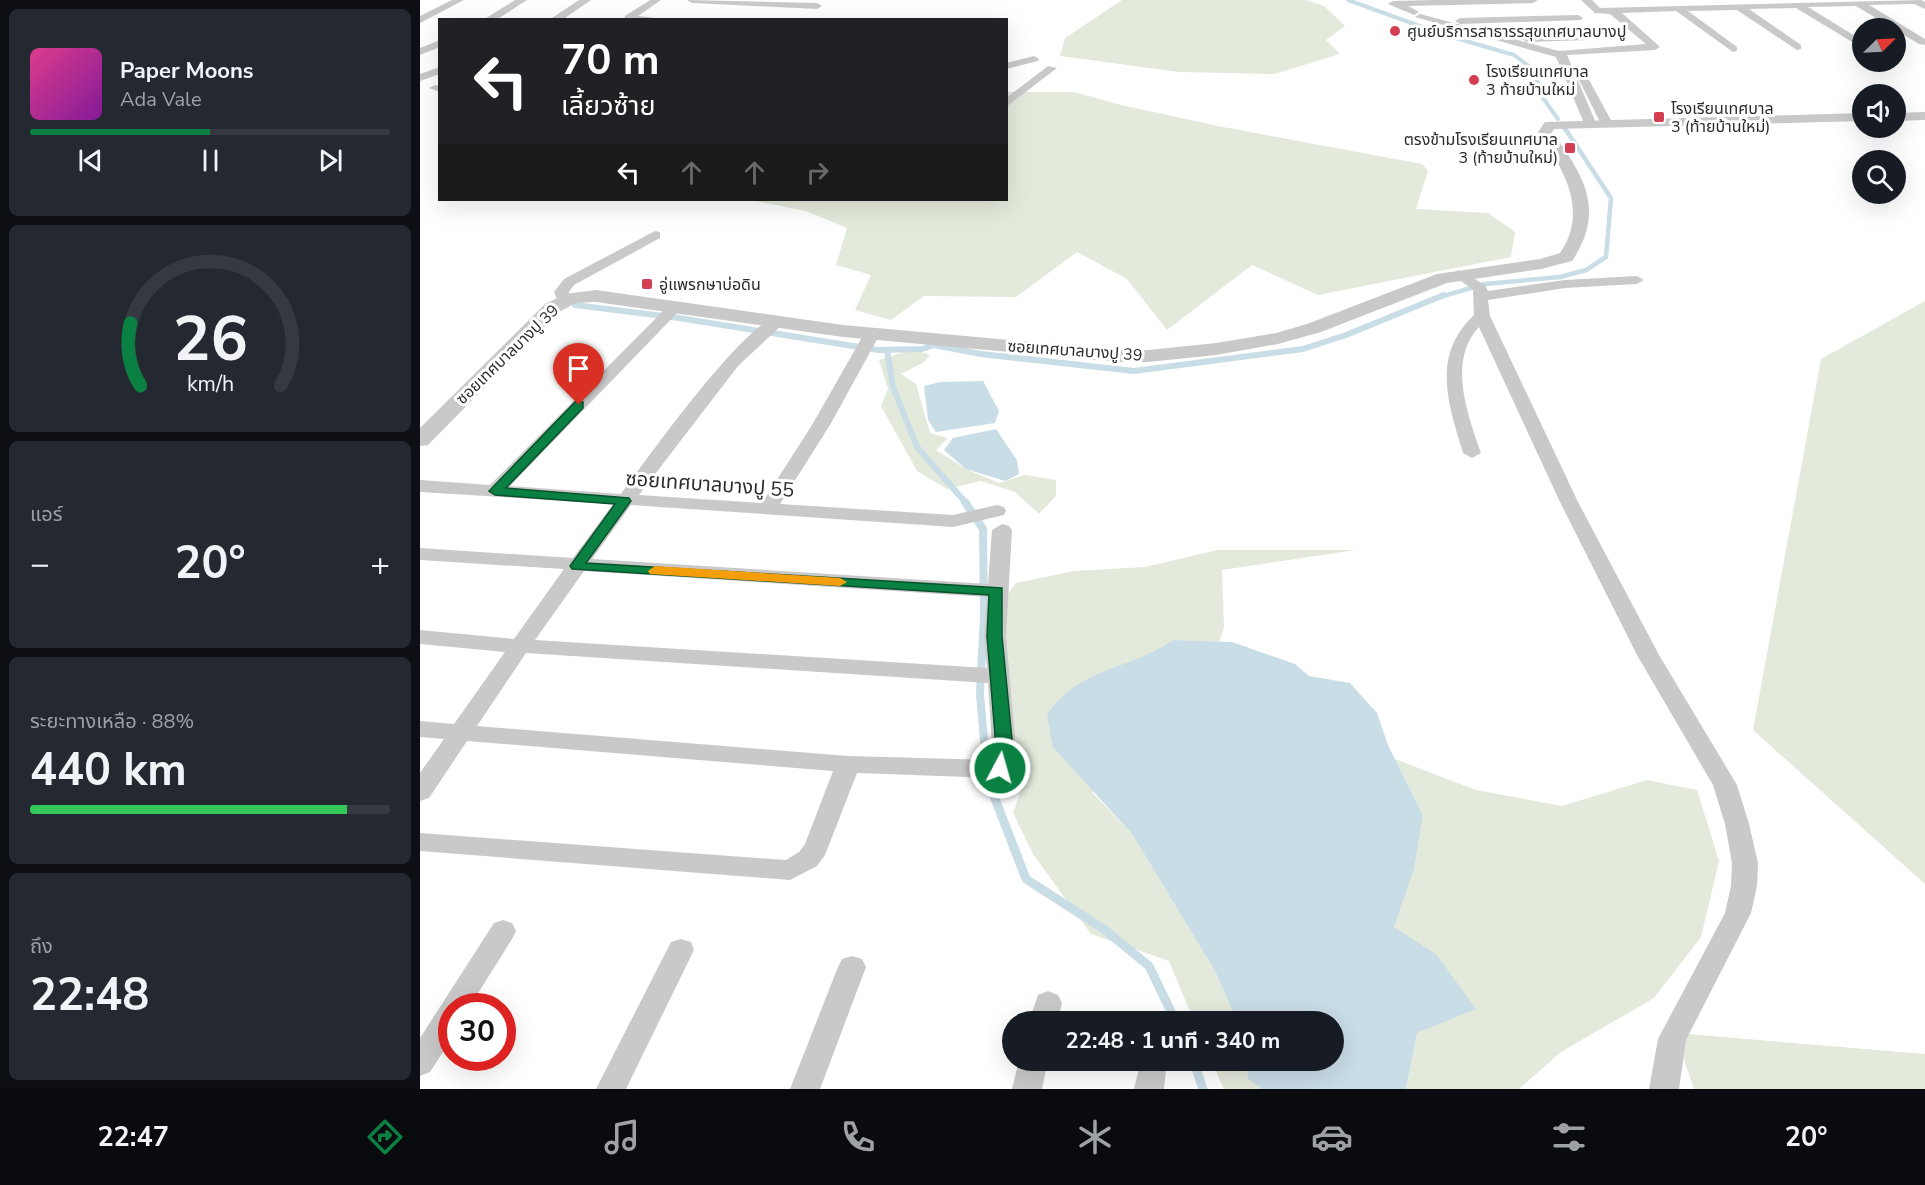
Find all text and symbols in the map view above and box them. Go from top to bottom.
north arrow [1852,18,1906,72]
map controls [1852,18,1906,204]
place label: ศูนย์บริการสาธารรสุขเทศบาลบางปู [1407,21,1626,43]
marker: ศูนย์บริการสาธารรสุขเทศบาลบางปู [1388,24,1402,38]
text: 70 m [561,32,660,89]
icon: left [462,42,540,120]
text: Paper Moons [120,56,254,86]
place label: โรงเรียนเทศบาล 3 ท้ายบ้านใหม่ [1486,61,1589,101]
marker: โรงเรียนเทศบาล 3 ท้ายบ้านใหม่ [1467,73,1481,87]
button: sound [1852,84,1906,138]
text: Ada Vale [120,86,202,113]
text: เลี้ยวซ้าย [561,88,655,125]
place label: โรงเรียนเทศบาล 3 (ท้ายบ้านใหม่) [1671,98,1774,138]
marker: โรงเรียนเทศบาล 3 (ท้ายบ้านใหม่) [1652,110,1666,124]
place label: ตรงข้ามโรงเรียนเทศบาล 3 (ท้ายบ้านใหม่) [1404,129,1558,169]
marker: ตรงข้ามโรงเรียนเทศบาล 3 (ท้ายบ้านใหม่) [1563,141,1577,155]
icon: previous [74,144,107,177]
icon: pause [194,144,227,177]
icon: next [314,144,347,177]
button: search [1852,150,1906,204]
icon: left [612,156,645,189]
icon: ahead [675,156,708,189]
icon: ahead [738,156,771,189]
icon: right [801,156,834,189]
place label: อู่แพรกษาบ่อดิน [659,274,761,296]
marker: อู่แพรกษาบ่อดิน [640,277,654,291]
text: 26 [173,297,247,382]
street label: ซอยเทศบาลบางปู 39 [451,300,564,410]
street label: ซอยเทศบาลบางปู 39 [1007,335,1143,367]
pin [553,343,604,405]
icon: arrive [562,352,595,385]
text: km/h [186,369,234,399]
street label: ซอยเทศบาลบางปู 55 [625,465,795,504]
text: แอร์ [30,501,62,528]
text: 20° [174,533,246,594]
text: − [30,542,50,587]
text: + [370,542,390,587]
text: ระยะทางเหลือ · 88% [30,708,194,735]
position arrow [968,736,1032,800]
text: 440 km [30,740,187,801]
text: ถึง [30,933,53,960]
text: 22:48 [30,965,149,1026]
speed limit sign: 30 [438,993,516,1071]
text: 22:48 · 1 นาที · 340 m [1066,1026,1280,1056]
icon: directions [364,1116,406,1158]
icon: music [601,1116,643,1158]
icon: phone [837,1116,879,1158]
icon: climate [1074,1116,1116,1158]
icon: car [1311,1116,1353,1158]
icon: filters [1548,1116,1590,1158]
text: 22:47 [97,1119,169,1156]
text: 20° [1785,1119,1827,1156]

